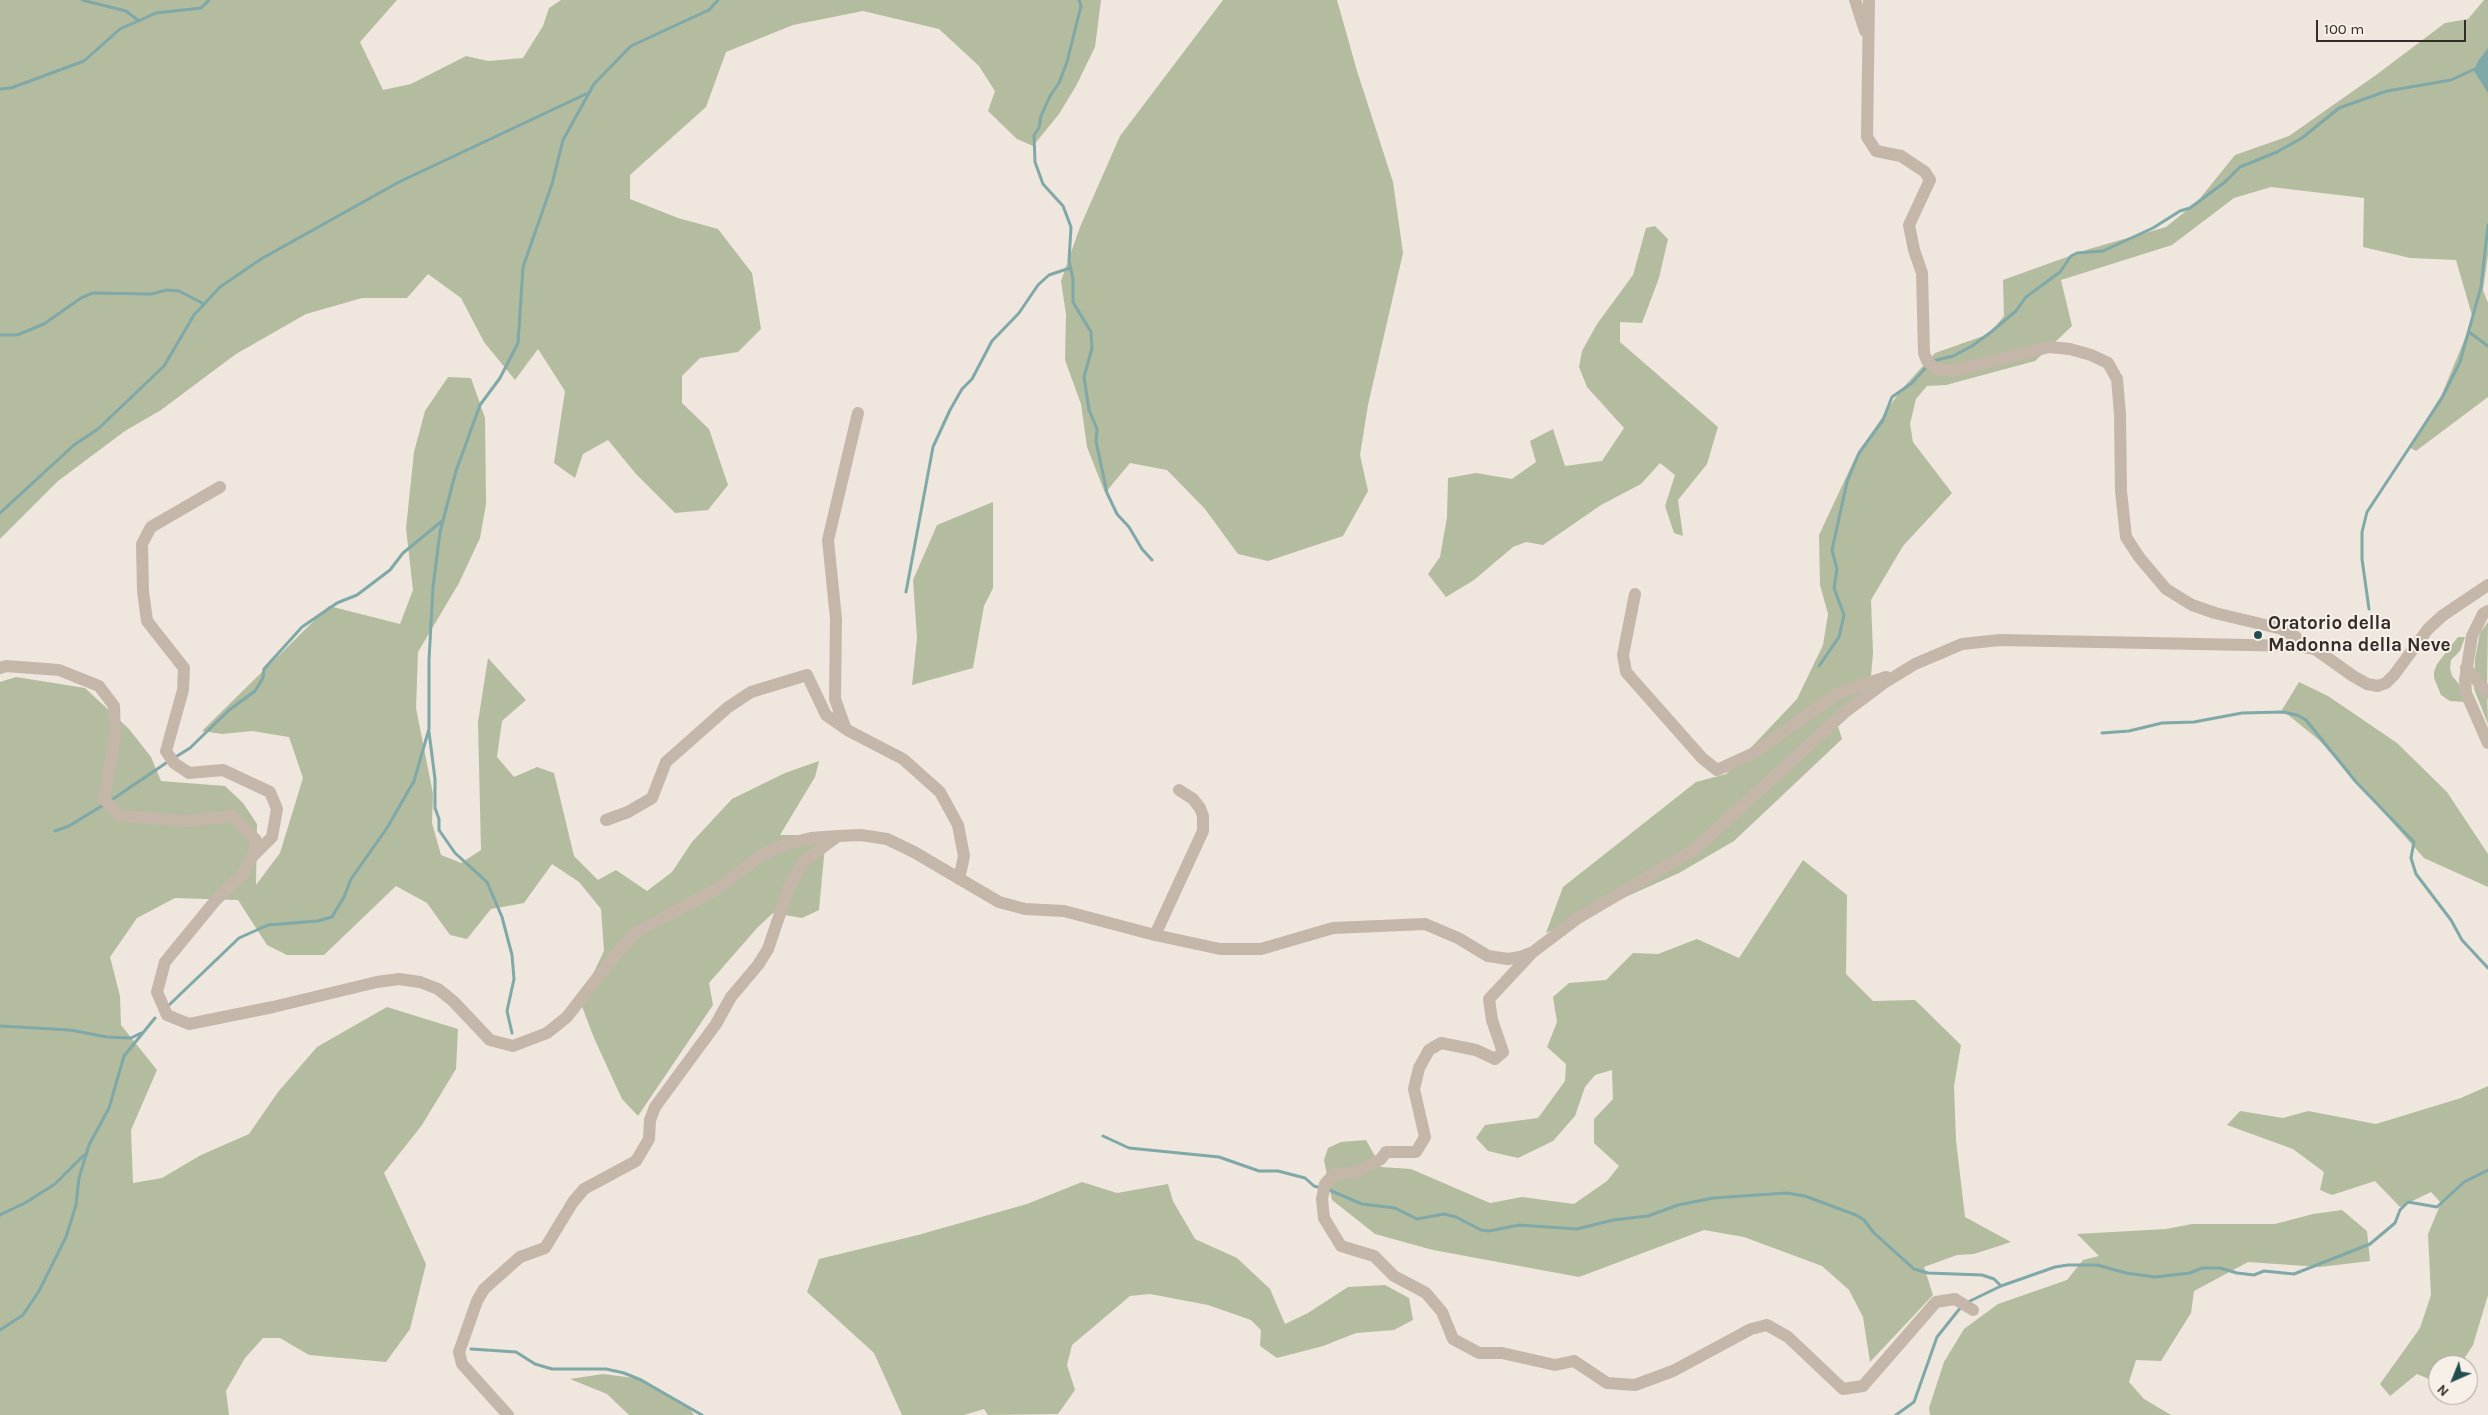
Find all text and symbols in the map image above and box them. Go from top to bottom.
scale bar [2318,10,2468,42]
text: 100 m [2324,20,2364,38]
place label: Oratorio della Madonna della Neve [2268,613,2451,657]
marker: Oratorio della Madonna della Neve [2252,629,2264,641]
north arrow [2428,1355,2478,1405]
text: N [2433,1381,2452,1400]

